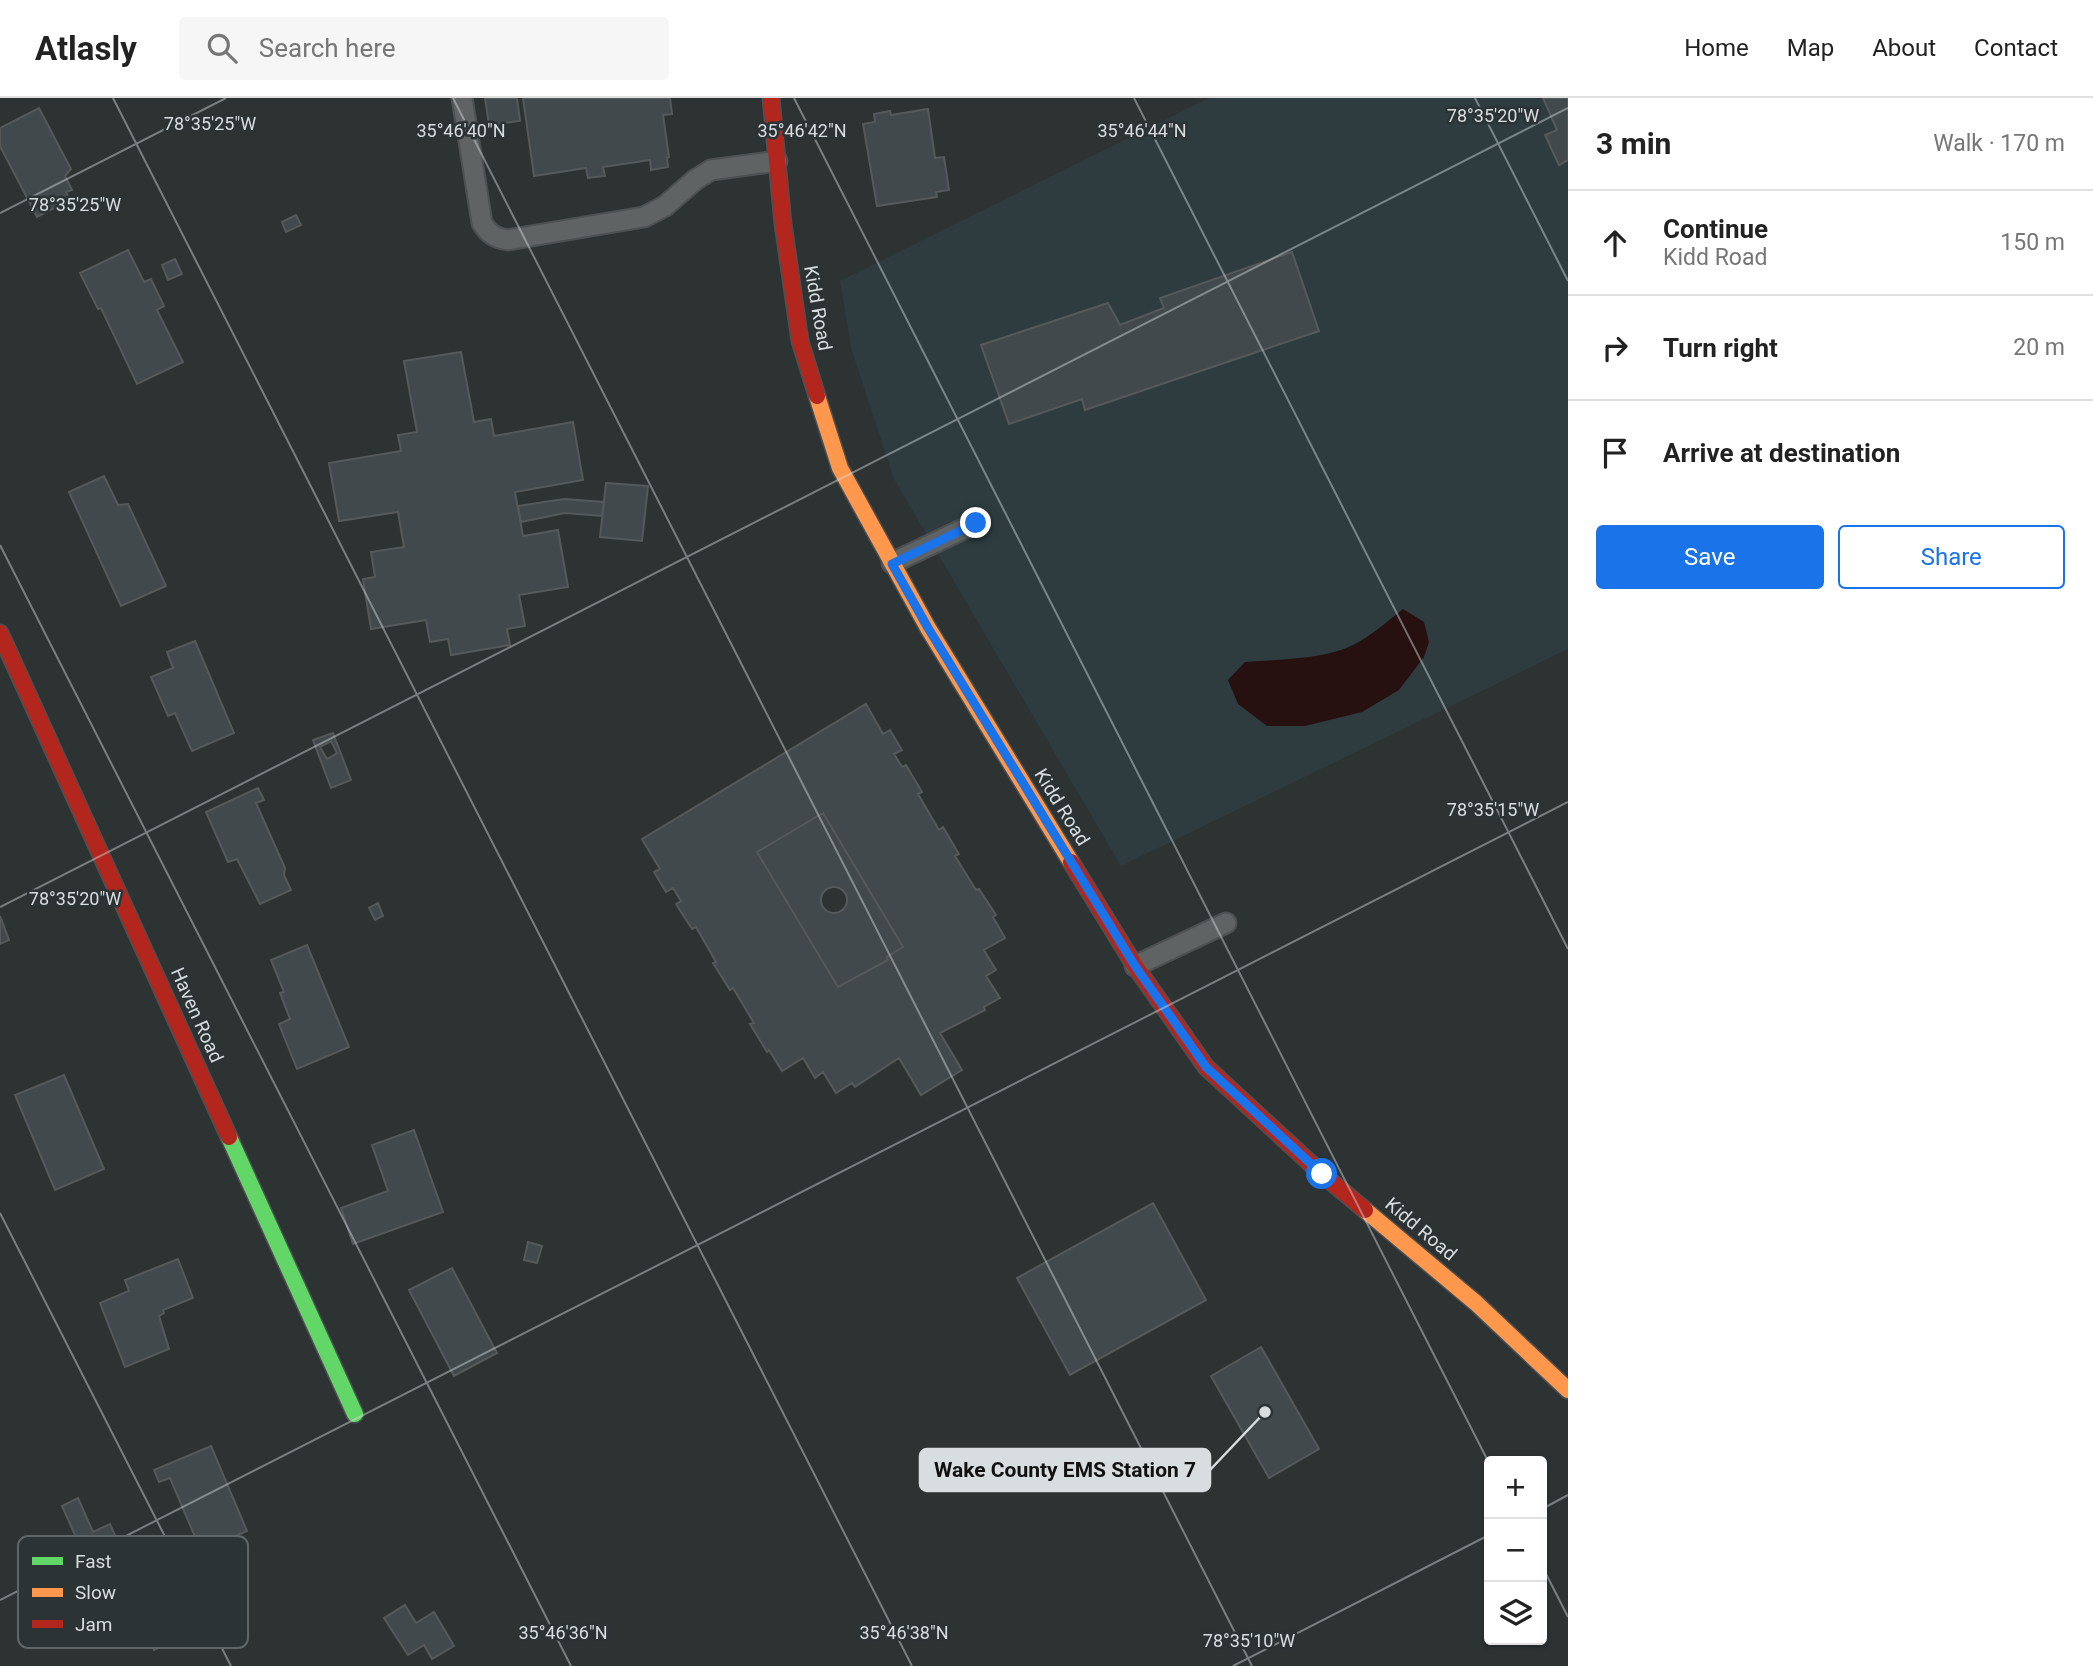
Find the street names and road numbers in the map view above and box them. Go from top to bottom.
street label: Kidd Road [799,264,837,352]
street label: Kidd Road [1029,764,1095,850]
street label: Haven Road [166,964,228,1066]
street label: Kidd Road [1381,1192,1461,1266]

